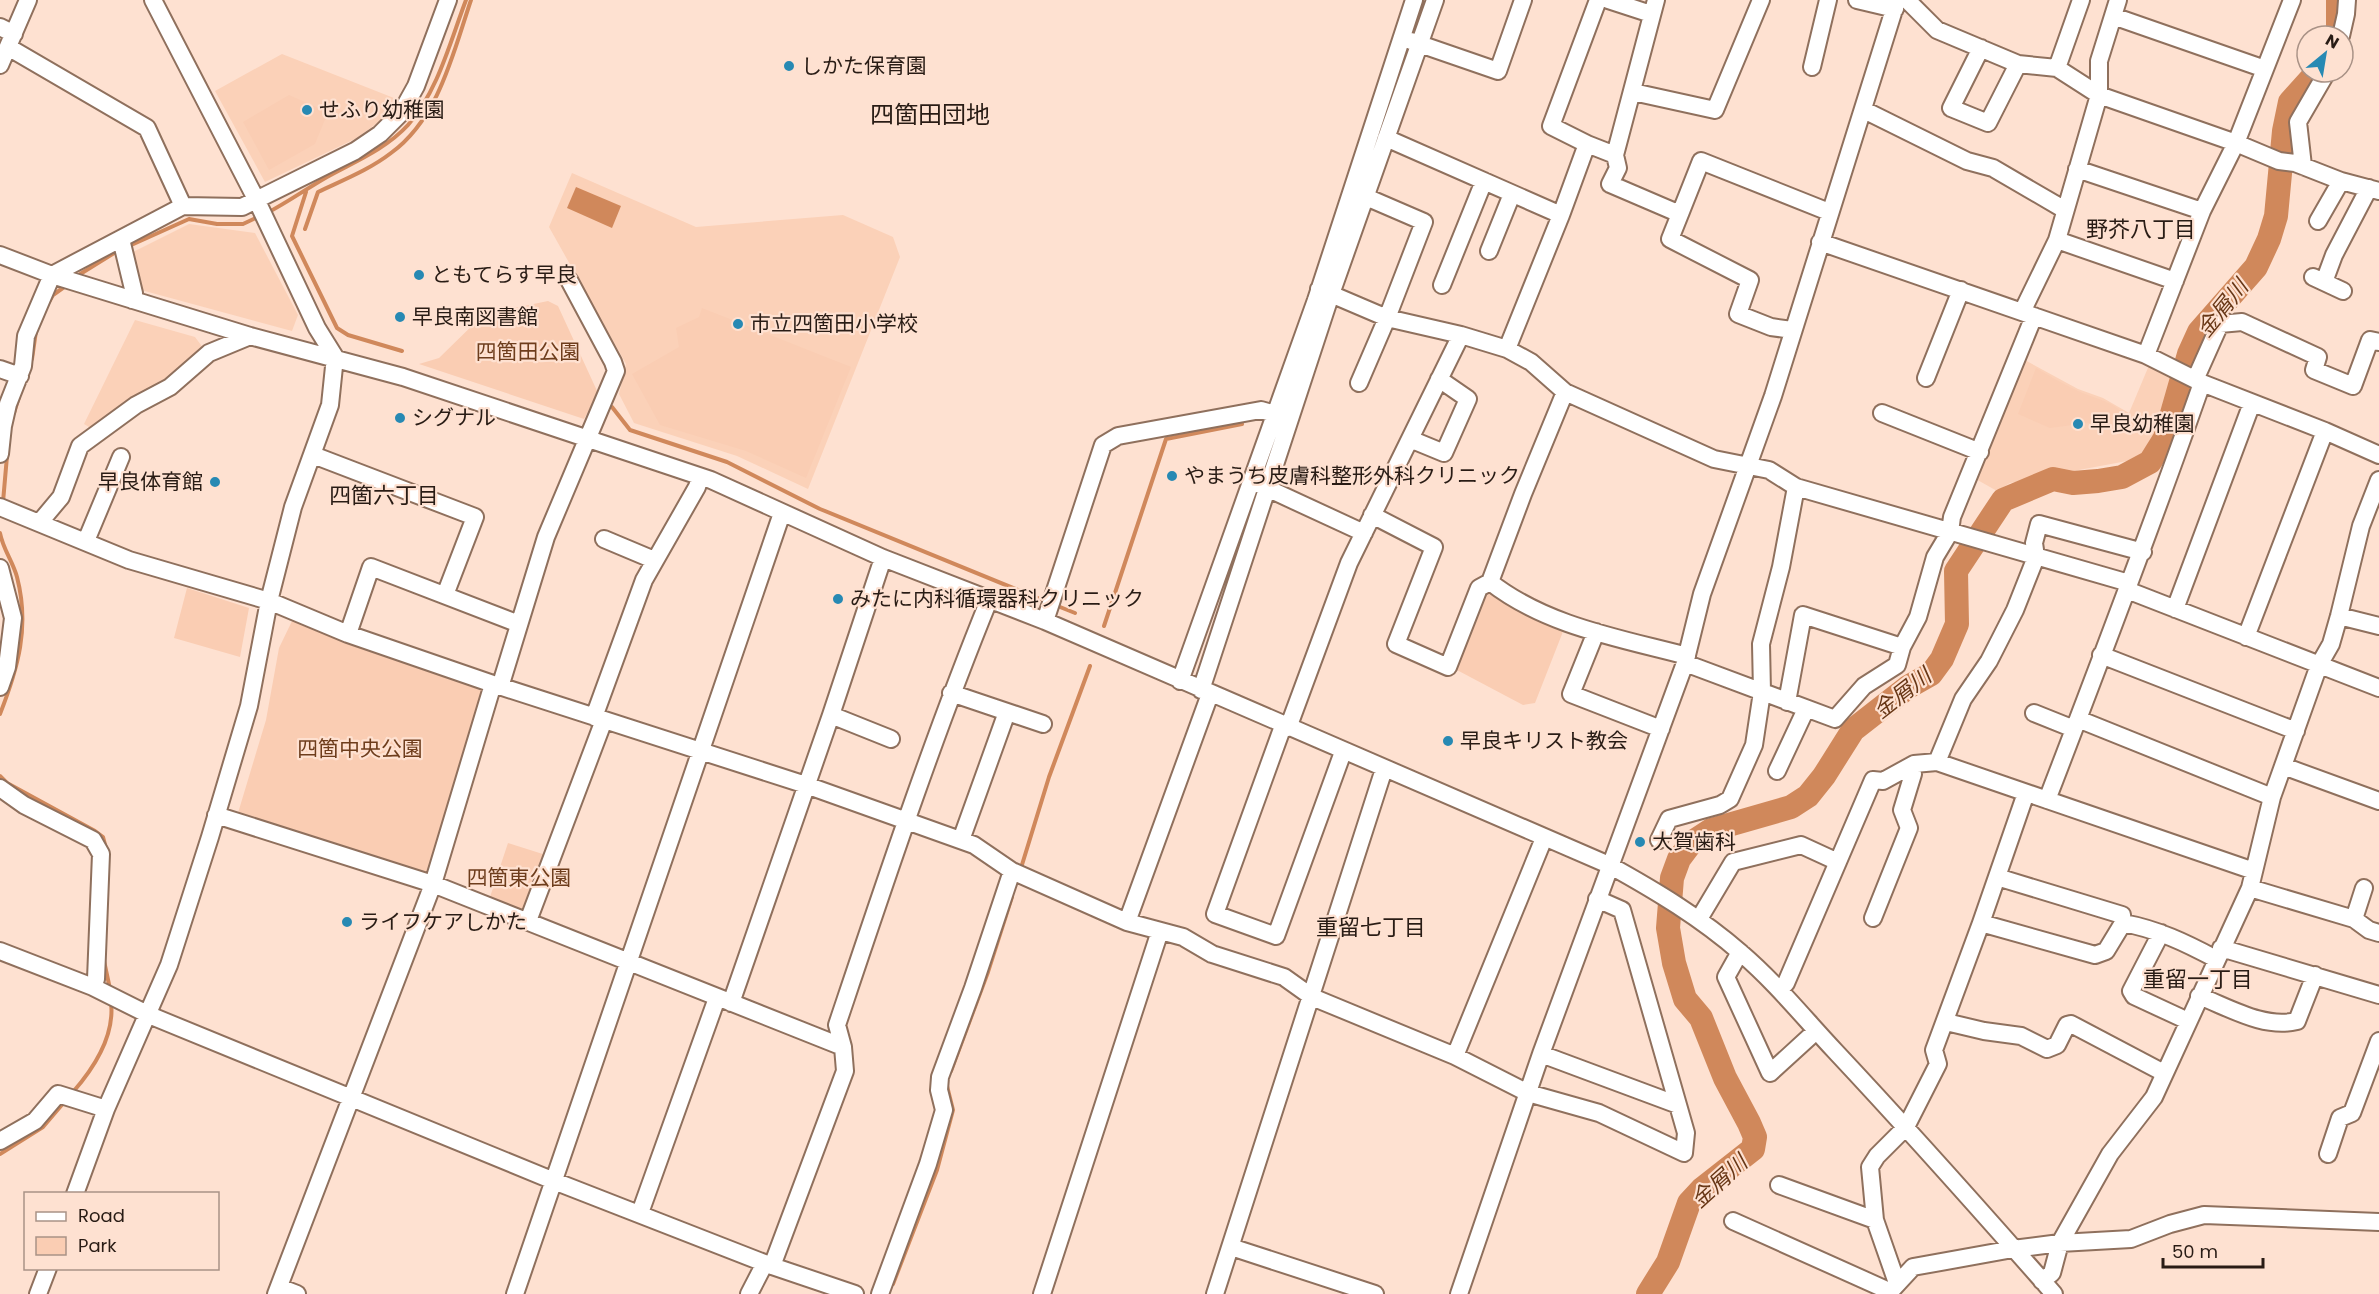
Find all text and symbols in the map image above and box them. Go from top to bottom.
north arrow [2295,24,2355,84]
text: N [2321,28,2343,54]
place label: しかた保育園 [801,51,927,80]
marker: しかた保育園 [782,59,796,73]
place label: せふり幼稚園 [319,95,445,124]
district label: 四箇田団地 [870,98,990,131]
marker: せふり幼稚園 [300,103,314,117]
district label: 野芥八丁目 [2086,214,2196,245]
place label: ともてらす早良 [431,260,577,289]
marker: ともてらす早良 [412,268,426,282]
water label: 金屑川 [2190,271,2256,344]
place label: 早良南図書館 [412,302,538,331]
place label: 市立四箇田小学校 [750,309,918,338]
marker: 早良南図書館 [393,310,407,324]
marker: 市立四箇田小学校 [731,317,745,331]
park label: 四箇田公園 [476,337,581,366]
place label: シグナル [412,403,496,432]
place label: 早良幼稚園 [2090,409,2195,438]
marker: シグナル [393,411,407,425]
marker: 早良幼稚園 [2071,417,2085,431]
place label: やまうち皮膚科整形外科クリニック [1184,461,1520,490]
place label: 早良体育館 [98,467,203,496]
marker: やまうち皮膚科整形外科クリニック [1165,469,1179,483]
marker: 早良体育館 [208,475,222,489]
district label: 四箇六丁目 [329,480,439,511]
place label: みたに内科循環器科クリニック [850,584,1144,613]
marker: みたに内科循環器科クリニック [831,592,845,606]
water label: 金屑川 [1867,660,1939,726]
place label: 早良キリスト教会 [1460,726,1628,755]
park label: 四箇中央公園 [297,734,423,763]
marker: 早良キリスト教会 [1441,734,1455,748]
place label: 大賀歯科 [1652,827,1736,856]
marker: 大賀歯科 [1633,835,1647,849]
park label: 四箇東公園 [467,863,572,892]
place label: ライフケアしかた [359,907,527,936]
district label: 重留七丁目 [1316,912,1426,943]
marker: ライフケアしかた [340,915,354,929]
district label: 重留一丁目 [2143,964,2253,995]
water label: 金屑川 [1684,1146,1756,1215]
legend [24,1192,219,1270]
text: Road [78,1203,125,1228]
scale bar [2163,1231,2264,1269]
text: Park [78,1233,117,1258]
text: 50 m [2172,1239,2218,1264]

